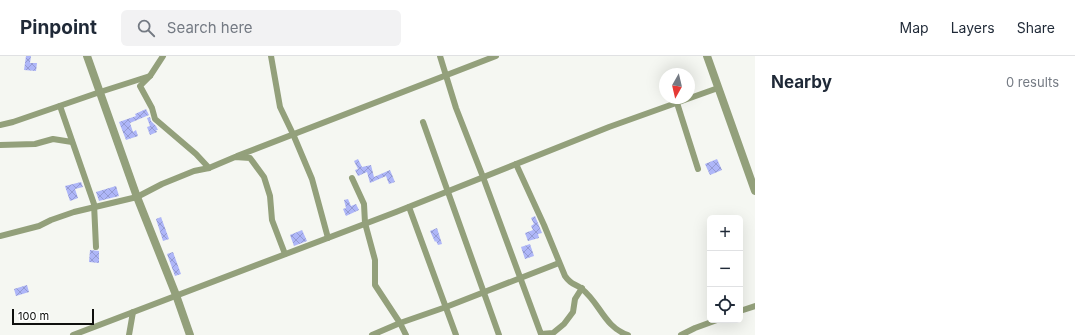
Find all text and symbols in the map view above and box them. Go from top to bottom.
search box [121,10,401,46]
text: Pinpoint [20,16,97,39]
icon: search [135,17,157,39]
text: Search here [167,18,253,37]
text: Map [900,19,929,36]
text: Layers [951,19,995,36]
text: Share [1017,19,1055,36]
north arrow [659,68,695,104]
text: Nearby [771,72,832,92]
text: 0 results [1006,74,1059,90]
map controls [707,215,743,323]
button: + [707,215,743,251]
button: − [707,251,743,287]
button: locate [707,287,743,323]
scale bar [12,307,94,326]
text: 100 m [18,309,49,323]

